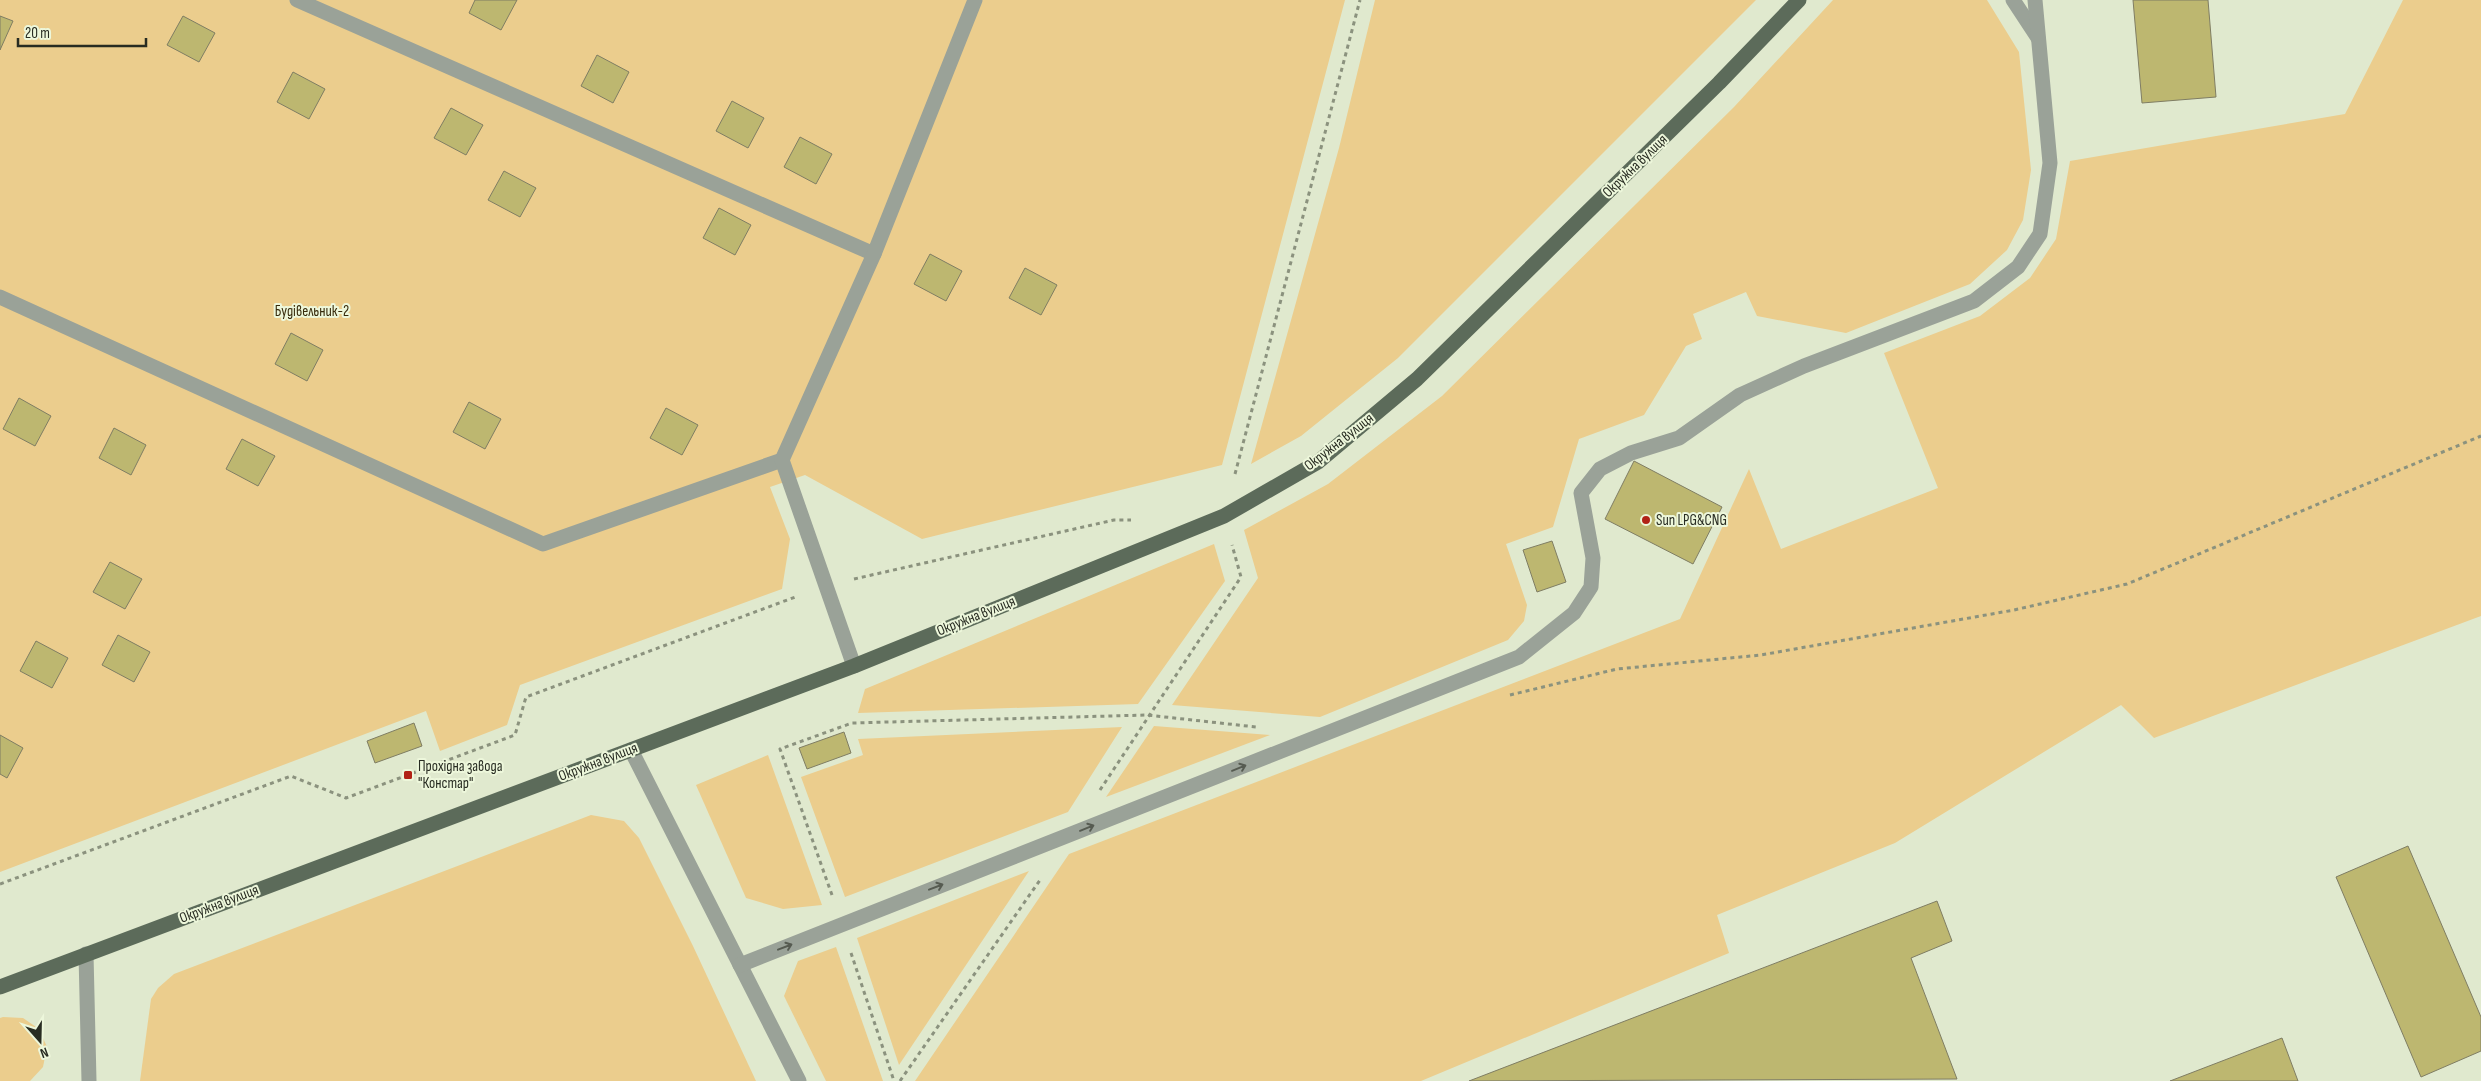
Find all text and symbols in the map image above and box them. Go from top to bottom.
scale bar [18,15,145,47]
text: 20 m [25,24,50,43]
street label: Окружна вулиця [1599,130,1672,202]
park label: Будівельник-2 [275,302,349,321]
street label: Окружна вулиця [1300,409,1378,475]
place label: Sun LPG&CNG [1656,511,1727,530]
marker: Sun LPG&CNG [1640,514,1652,526]
street label: Окружна вулиця [934,592,1018,640]
street label: Окружна вулиця [556,738,640,786]
place label: Прохідна завода "Констар" [418,757,503,793]
one-way arrow [1230,763,1246,772]
marker: Прохідна завода "Констар" [402,769,414,781]
one-way arrow [1080,822,1095,831]
street label: Окружна вулиця [177,880,261,928]
one-way arrow [928,882,943,891]
one-way arrow [777,941,792,951]
north arrow [15,1016,65,1066]
text: N [38,1043,51,1062]

